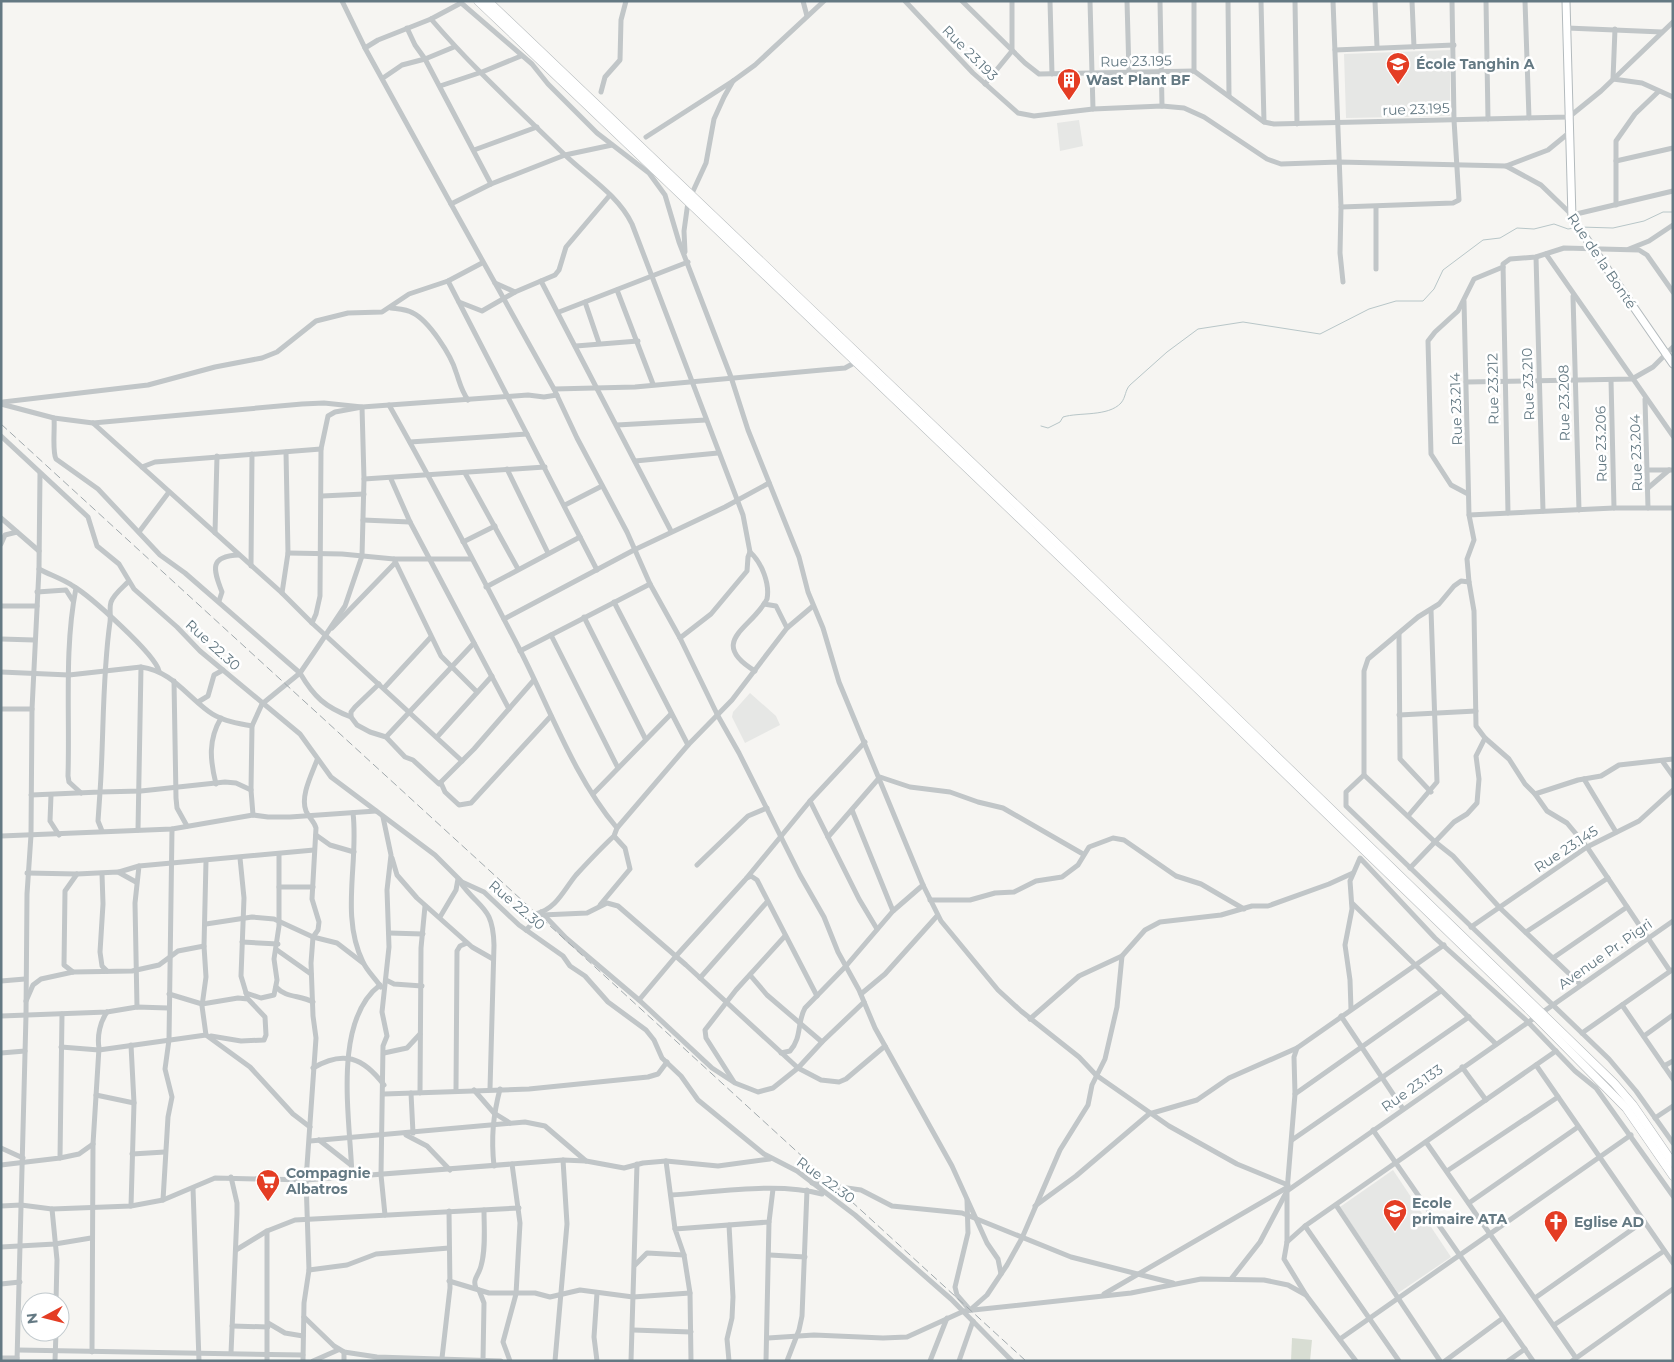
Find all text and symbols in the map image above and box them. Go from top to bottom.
street label: Rue 23.193 [938,21,1002,85]
street label: Rue 23.195 [1100,51,1172,71]
school or university icon: École Tanghin A [1385,51,1411,85]
place label: École Tanghin A [1416,55,1535,73]
building icon: Wast Plant BF [1056,67,1082,101]
place label: Wast Plant BF [1086,71,1190,89]
street label: rue 23.195 [1382,99,1450,119]
street label: Rue de la Bonté [1563,210,1641,312]
street label: Rue 23.210 [1518,347,1538,421]
street label: Rue 23.212 [1483,353,1503,425]
street label: Rue 23.208 [1554,364,1574,442]
street label: Rue 23.214 [1446,372,1466,446]
street label: Rue 23.206 [1591,405,1611,482]
street label: Rue 23.204 [1626,413,1646,492]
street label: Rue 22.30 [182,616,244,674]
street label: Rue 23.145 [1531,822,1601,876]
street label: Rue 22.30 [485,876,549,934]
street label: Avenue Pr. Pigri [1554,915,1656,993]
street label: Rue 23.133 [1378,1060,1446,1116]
street label: Rue 22.30 [793,1153,859,1207]
place label: Compagnie Albatros [285,1164,371,1198]
supermarket icon: Compagnie Albatros [255,1168,281,1202]
place label: Ecole primaire ATA [1412,1194,1508,1228]
school or university icon: Ecole primaire ATA [1382,1198,1408,1232]
church icon: Eglise AD [1543,1209,1569,1243]
place label: Eglise AD [1574,1213,1645,1231]
north arrow [20,1292,70,1342]
text: N [22,1312,42,1325]

